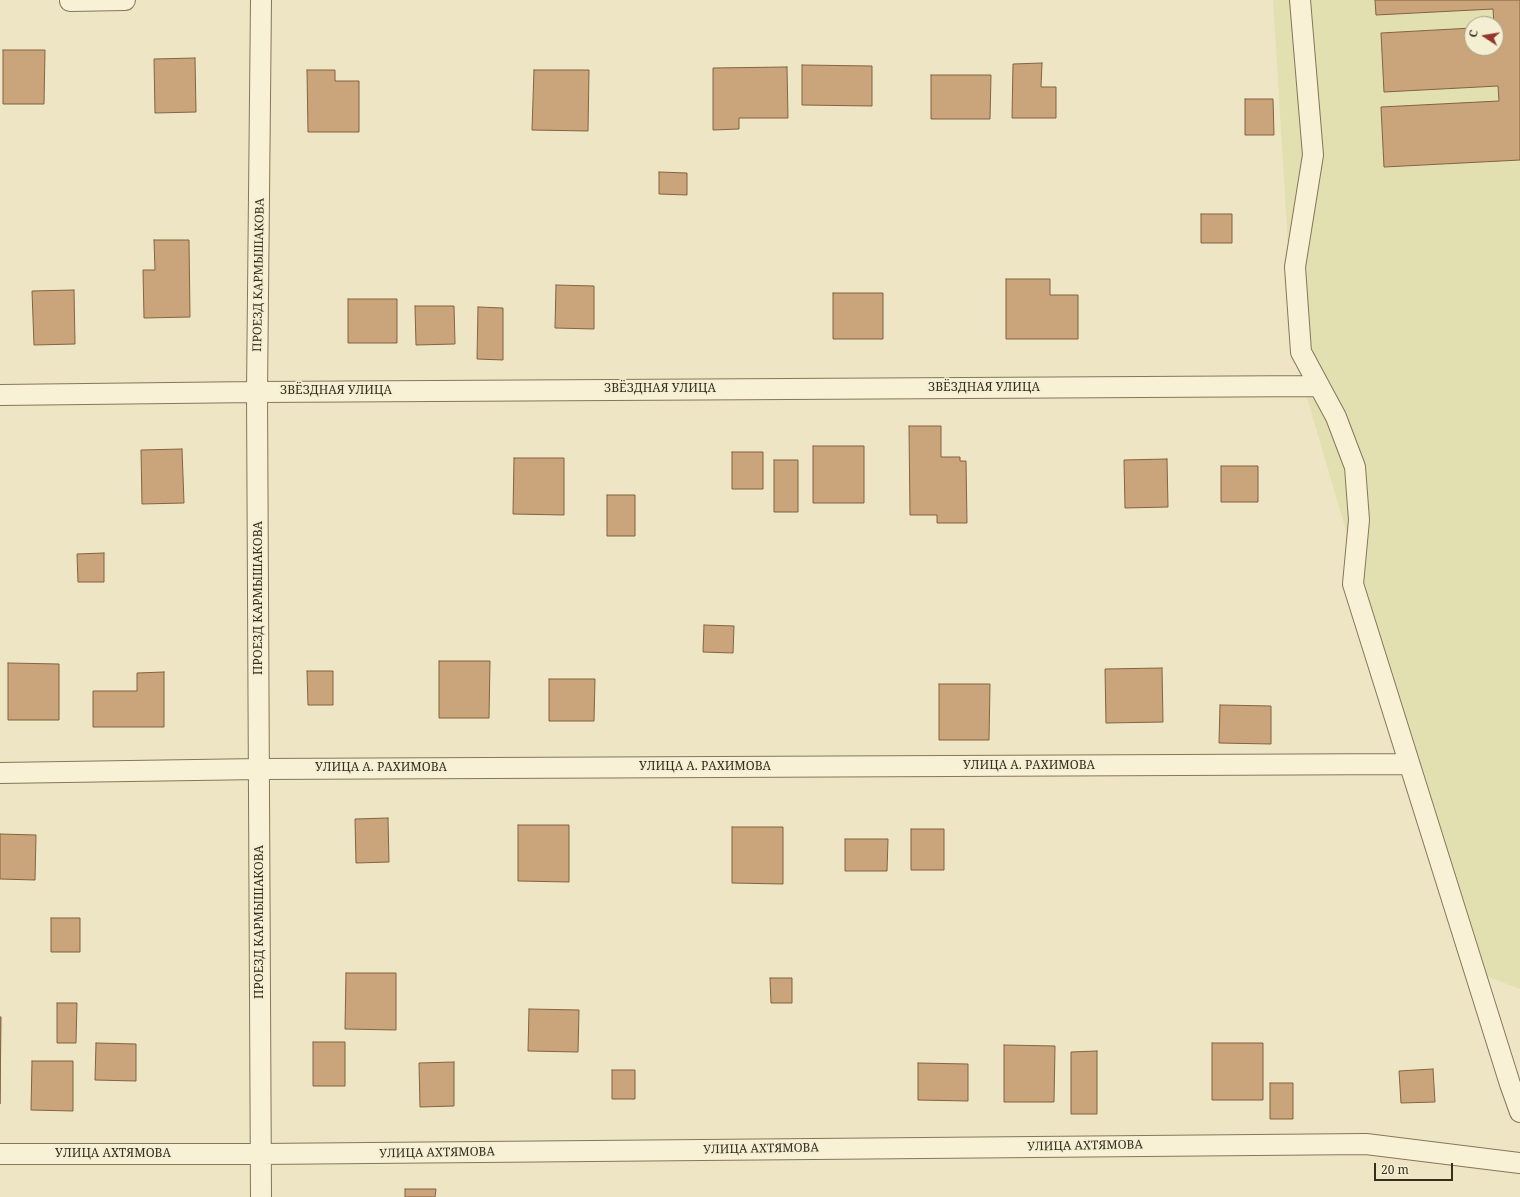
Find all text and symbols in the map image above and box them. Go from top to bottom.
north arrow [1464,16,1504,56]
text: С [1465,29,1481,39]
street label: ПРОЕЗД КАРМЫШАКОВА [250,198,268,352]
street label: ЗВЁЗДНАЯ УЛИЦА [928,381,1040,395]
street label: ЗВЁЗДНАЯ УЛИЦА [604,382,716,396]
street label: ЗВЁЗДНАЯ УЛИЦА [280,384,392,398]
street label: ПРОЕЗД КАРМЫШАКОВА [252,521,266,675]
street label: УЛИЦА А. РАХИМОВА [963,759,1095,773]
street label: УЛИЦА А. РАХИМОВА [639,760,771,774]
street label: УЛИЦА А. РАХИМОВА [315,761,447,775]
street label: ПРОЕЗД КАРМЫШАКОВА [253,845,267,999]
street label: УЛИЦА АХТЯМОВА [1027,1138,1143,1154]
street label: УЛИЦА АХТЯМОВА [703,1141,819,1157]
street label: УЛИЦА АХТЯМОВА [379,1145,495,1161]
street label: УЛИЦА АХТЯМОВА [55,1147,171,1161]
scale bar [1376,1155,1455,1181]
text: 20 m [1381,1161,1409,1178]

